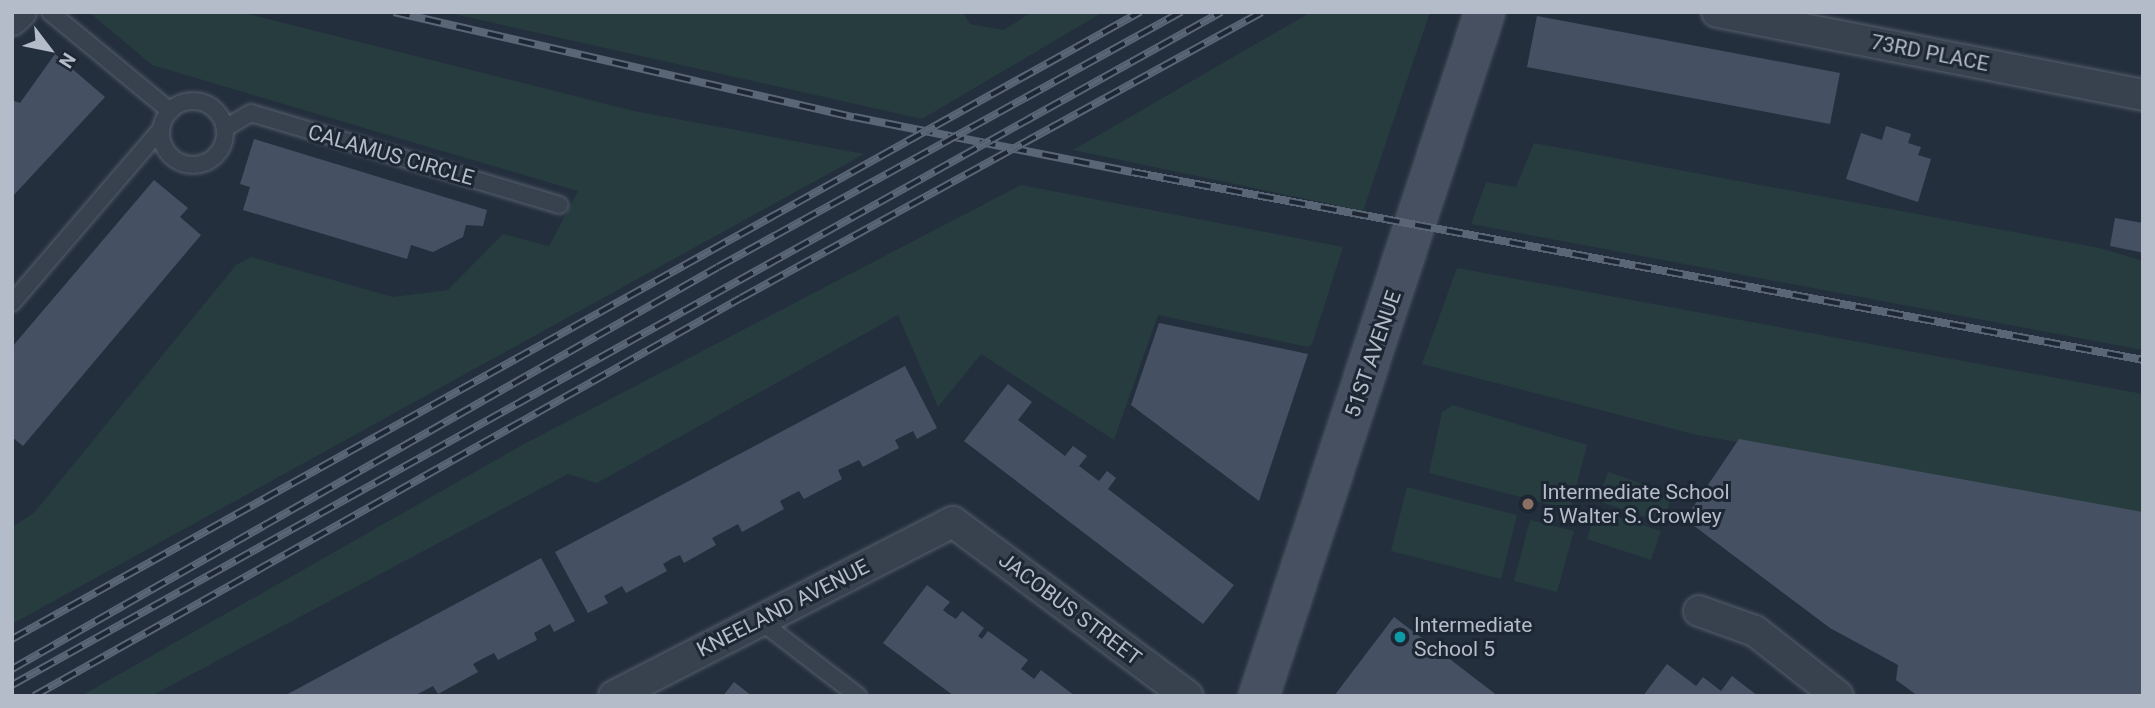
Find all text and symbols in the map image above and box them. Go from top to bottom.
north arrow [14,14,84,84]
street label: 73RD PLACE [1869,29,1991,77]
text: N [54,49,81,72]
street label: CALAMUS CIRCLE [305,119,477,191]
street label: 51ST AVENUE [1340,287,1406,421]
place label: Intermediate School 5 Walter S. Crowley [1542,479,1730,529]
marker: Intermediate School 5 Walter S. Crowley [1520,496,1536,512]
street label: JACOBUS STREET [994,547,1146,671]
street label: KNEELAND AVENUE [693,554,873,662]
place label: Intermediate School 5 [1414,612,1532,662]
marker: Intermediate School 5 [1392,629,1408,645]

